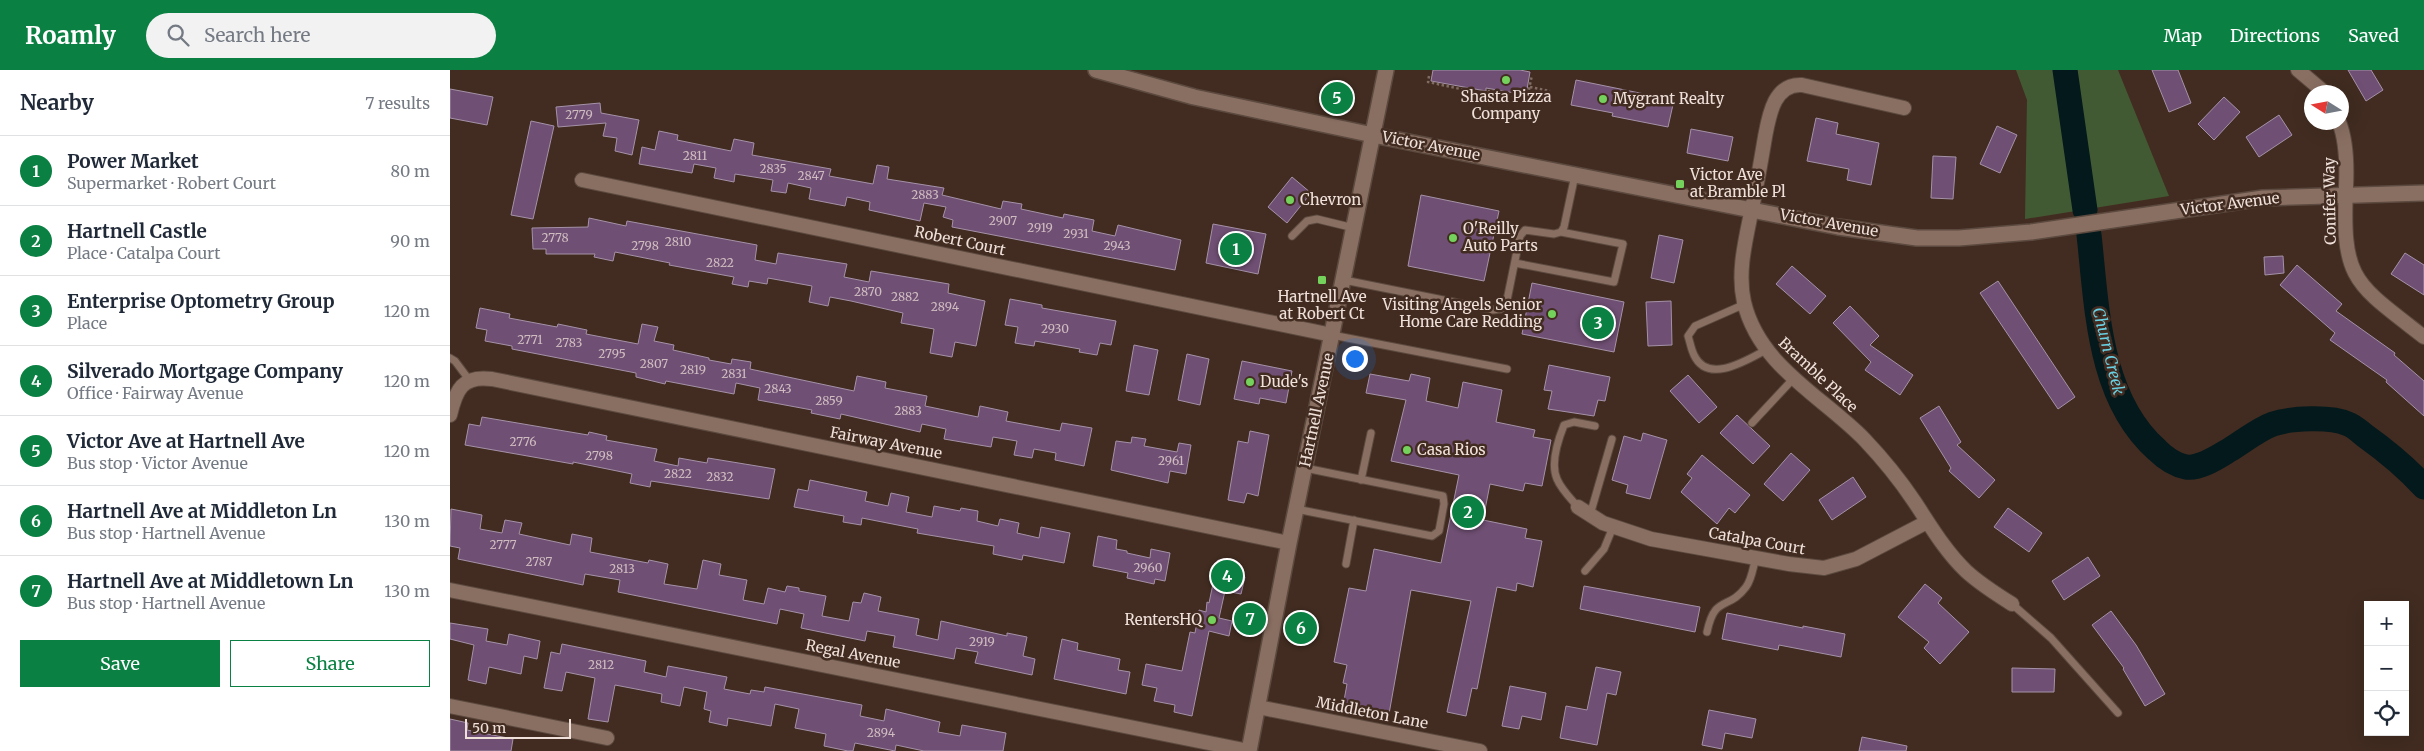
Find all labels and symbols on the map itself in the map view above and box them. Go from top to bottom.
marker: Shasta Pizza Company [1500,74,1512,86]
pin: 5 [1321,79,1353,117]
north arrow [2304,85,2349,130]
place label: Shasta Pizza Company [1461,87,1551,123]
place label: Mygrant Realty [1613,89,1724,108]
marker: Mygrant Realty [1597,93,1609,105]
house number: 2779 [565,107,593,122]
street label: Victor Avenue [1379,127,1482,164]
house number: 2811 [683,148,708,163]
street label: Conifer Way [2319,157,2340,245]
house number: 2835 [760,161,786,176]
place label: Victor Ave at Bramble Pl [1689,165,1786,201]
house number: 2847 [797,168,825,183]
marker: Victor Ave at Bramble Pl [1674,178,1686,190]
house number: 2883 [911,187,939,202]
street label: Victor Avenue [2178,188,2281,219]
place label: Chevron [1300,190,1361,209]
marker: Chevron [1284,194,1296,206]
street label: Victor Avenue [1777,204,1880,241]
house number: 2907 [989,213,1017,228]
place label: O'Reilly Auto Parts [1462,219,1538,255]
house number: 2919 [1027,220,1053,235]
street label: Robert Court [913,222,1008,259]
house number: 2931 [1063,226,1089,241]
house number: 2778 [541,230,569,245]
pin: 1 [1220,230,1252,268]
marker: O'Reilly Auto Parts [1447,232,1459,244]
house number: 2810 [665,234,691,249]
house number: 2798 [631,238,659,253]
house number: 2943 [1103,238,1131,253]
house number: 2822 [706,255,734,270]
marker: Hartnell Ave at Robert Ct [1316,274,1328,286]
house number: 2870 [854,284,882,299]
place label: Hartnell Ave at Robert Ct [1277,287,1367,323]
house number: 2882 [891,289,919,304]
place label: Visiting Angels Senior Home Care Redding [1381,295,1542,331]
house number: 2894 [931,299,960,314]
pin: 3 [1582,304,1614,342]
water label: Churn Creek [2088,305,2130,397]
marker: Visiting Angels Senior Home Care Redding [1546,308,1558,320]
house number: 2930 [1041,321,1069,336]
house number: 2771 [517,332,543,347]
street label: Bramble Place [1775,333,1862,416]
house number: 2783 [556,335,583,350]
house number: 2795 [598,346,626,361]
your location [1342,346,1368,372]
street label: Hartnell Avenue [1295,351,1338,469]
house number: 2807 [640,356,668,371]
house number: 2819 [680,362,706,377]
house number: 2831 [721,366,747,381]
place label: Dude's [1260,372,1308,391]
marker: Dude's [1244,376,1256,388]
house number: 2843 [764,381,792,396]
house number: 2859 [815,393,843,408]
house number: 2883 [894,403,922,418]
street label: Fairway Avenue [828,422,944,463]
house number: 2776 [510,434,536,449]
place label: Casa Rios [1417,440,1486,459]
marker: Casa Rios [1401,444,1413,456]
house number: 2798 [585,448,613,463]
house number: 2961 [1158,453,1185,468]
house number: 2822 [664,466,692,481]
house number: 2832 [706,469,734,484]
pin: 2 [1452,493,1484,531]
street label: Catalpa Court [1707,523,1807,558]
house number: 2777 [489,537,517,552]
house number: 2787 [526,554,553,569]
pin: 4 [1211,557,1243,595]
house number: 2960 [1133,560,1163,575]
house number: 2813 [609,561,635,576]
pin: 7 [1234,600,1266,638]
pin: 6 [1285,609,1317,647]
place label: RentersHQ [1125,610,1203,629]
marker: RentersHQ [1206,614,1218,626]
house number: 2919 [969,634,995,649]
street label: Regal Avenue [804,635,902,672]
house number: 2812 [588,657,614,672]
street label: Middleton Lane [1314,692,1430,733]
scale bar [465,716,571,739]
house number: 2894 [867,725,896,740]

